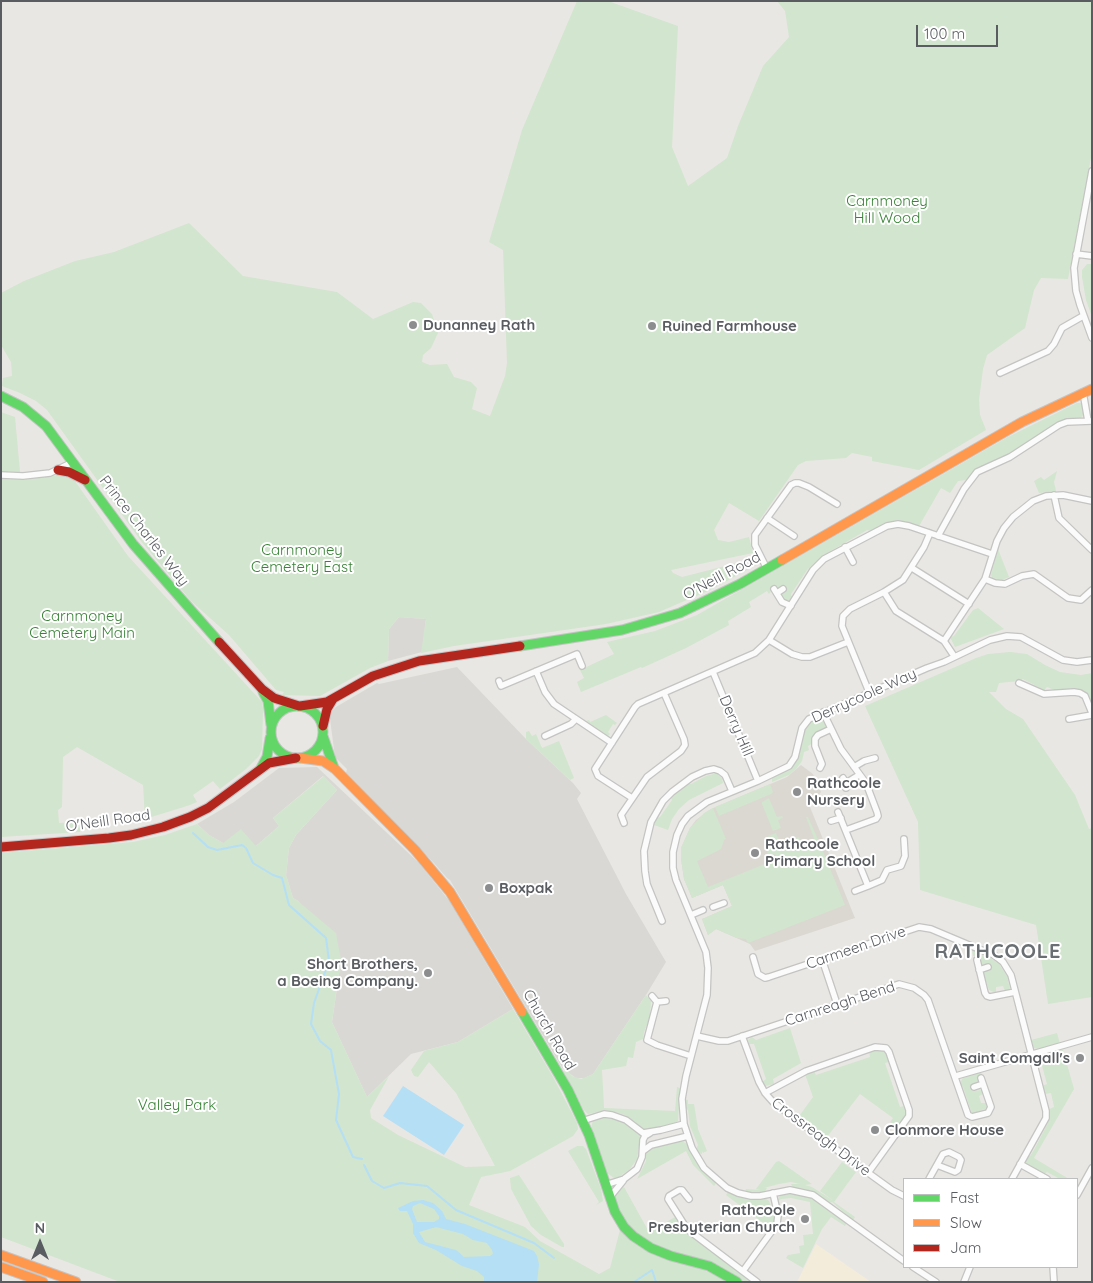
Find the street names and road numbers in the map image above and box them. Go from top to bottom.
street label: Prince Charles Way [95,472,193,590]
street label: O'Neill Road [680,548,764,604]
street label: Derrycoole Way [809,665,919,727]
street label: Derry Hill [715,693,757,759]
street label: O'Neill Road [65,806,151,836]
street label: Carmeen Drive [804,923,908,973]
street label: Carnreagh Bend [783,978,897,1030]
street label: Church Road [519,987,579,1073]
street label: Crossreagh Drive [768,1094,874,1180]

